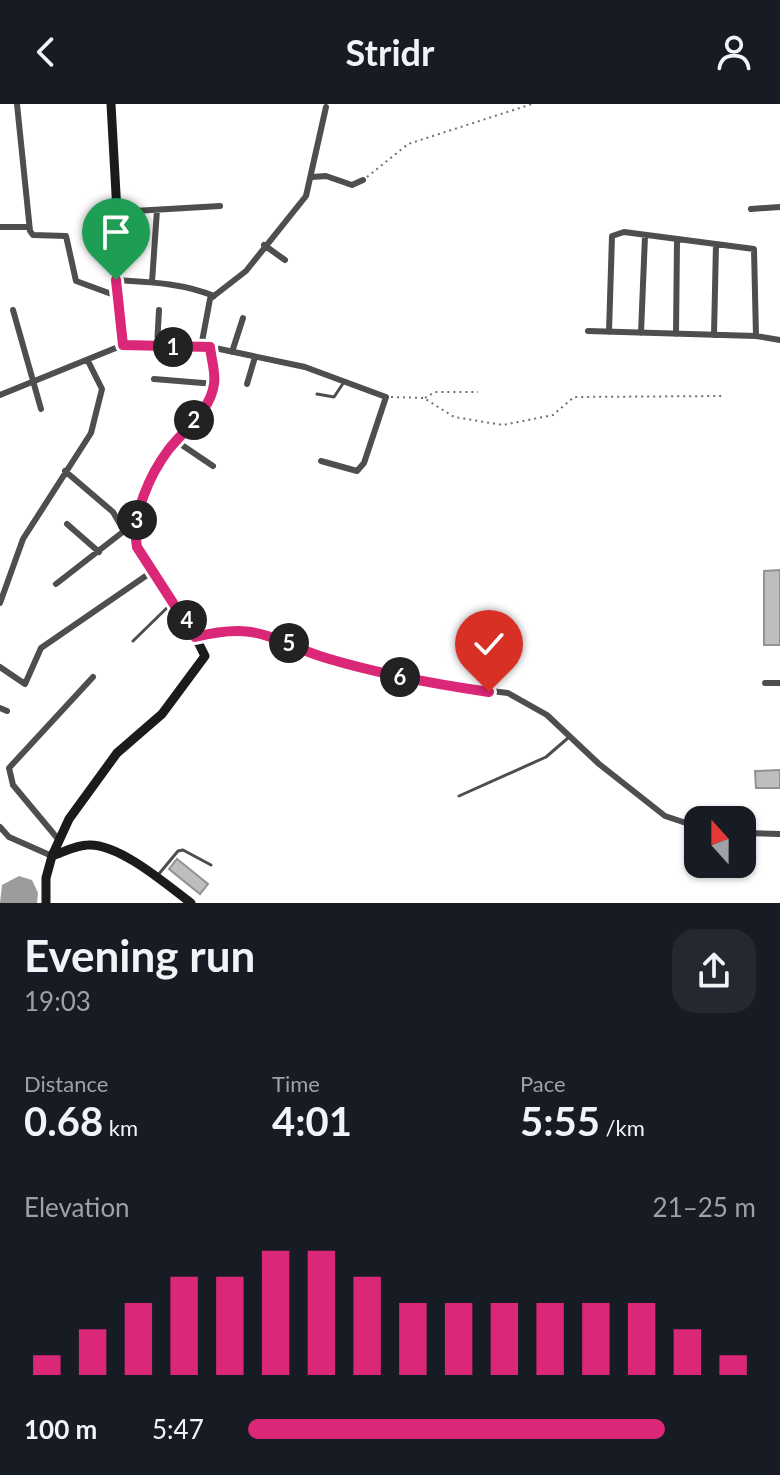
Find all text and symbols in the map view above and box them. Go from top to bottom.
icon: back [24,30,68,74]
text: Stridr [346,30,434,74]
icon: person [712,30,756,74]
pin [82,198,150,280]
icon: arrive [94,210,138,254]
pin: 1 [153,327,193,367]
text: 1 [167,333,179,360]
pin: 2 [174,400,214,440]
text: 2 [188,406,200,433]
pin: 3 [117,500,157,540]
text: 3 [131,506,143,533]
pin: 4 [167,600,207,640]
text: 4 [181,606,193,633]
pin [455,610,523,692]
icon: check [467,622,511,666]
pin: 5 [269,623,309,663]
text: 5 [283,629,295,656]
pin: 6 [380,657,420,697]
text: 6 [394,663,406,690]
north arrow [684,806,756,878]
map controls [684,806,756,878]
text: Evening run [24,929,255,981]
button: share [672,929,756,1013]
text: 19:03 [24,985,91,1017]
text: Distance [24,1070,108,1097]
text: Time [272,1070,320,1097]
text: Pace [520,1070,566,1097]
text: 0.68 [24,1097,103,1145]
text: 4:01 [272,1097,352,1145]
text: 5:55 [520,1097,600,1145]
text: km [103,1114,138,1141]
text: /km [600,1114,645,1141]
text: Elevation [24,1191,130,1223]
text: 21–25 m [653,1191,756,1223]
text: 100 m [24,1413,97,1445]
text: 5:47 [152,1413,204,1445]

